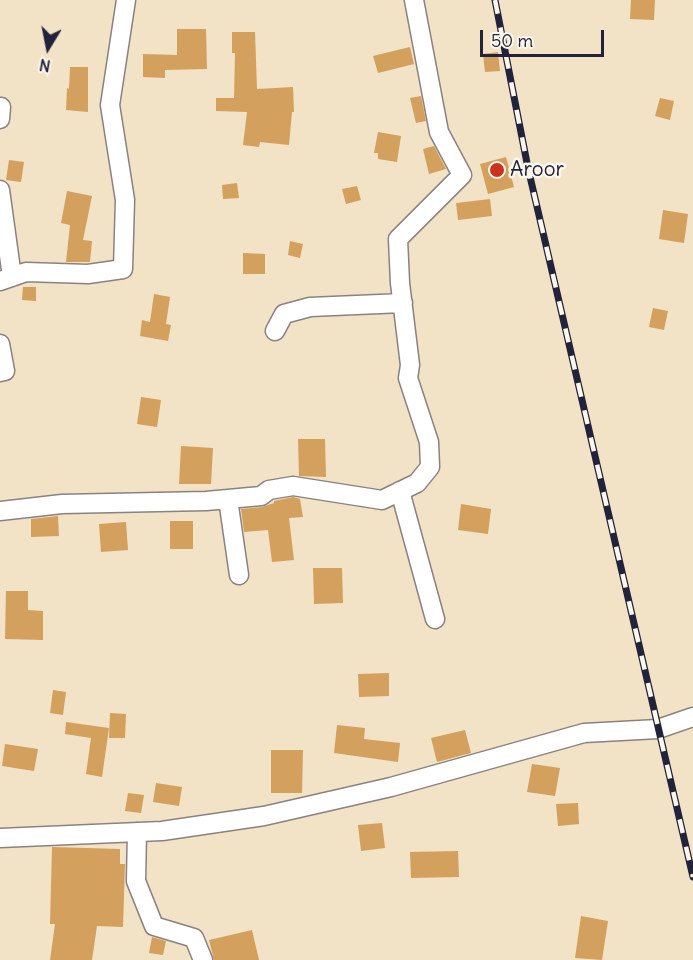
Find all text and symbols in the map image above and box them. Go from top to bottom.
north arrow [18,18,78,78]
scale bar [483,18,608,56]
text: 50 m [491,29,533,52]
text: N [38,55,52,77]
place label: Aroor [510,157,564,183]
marker: Aroor [488,161,506,179]

